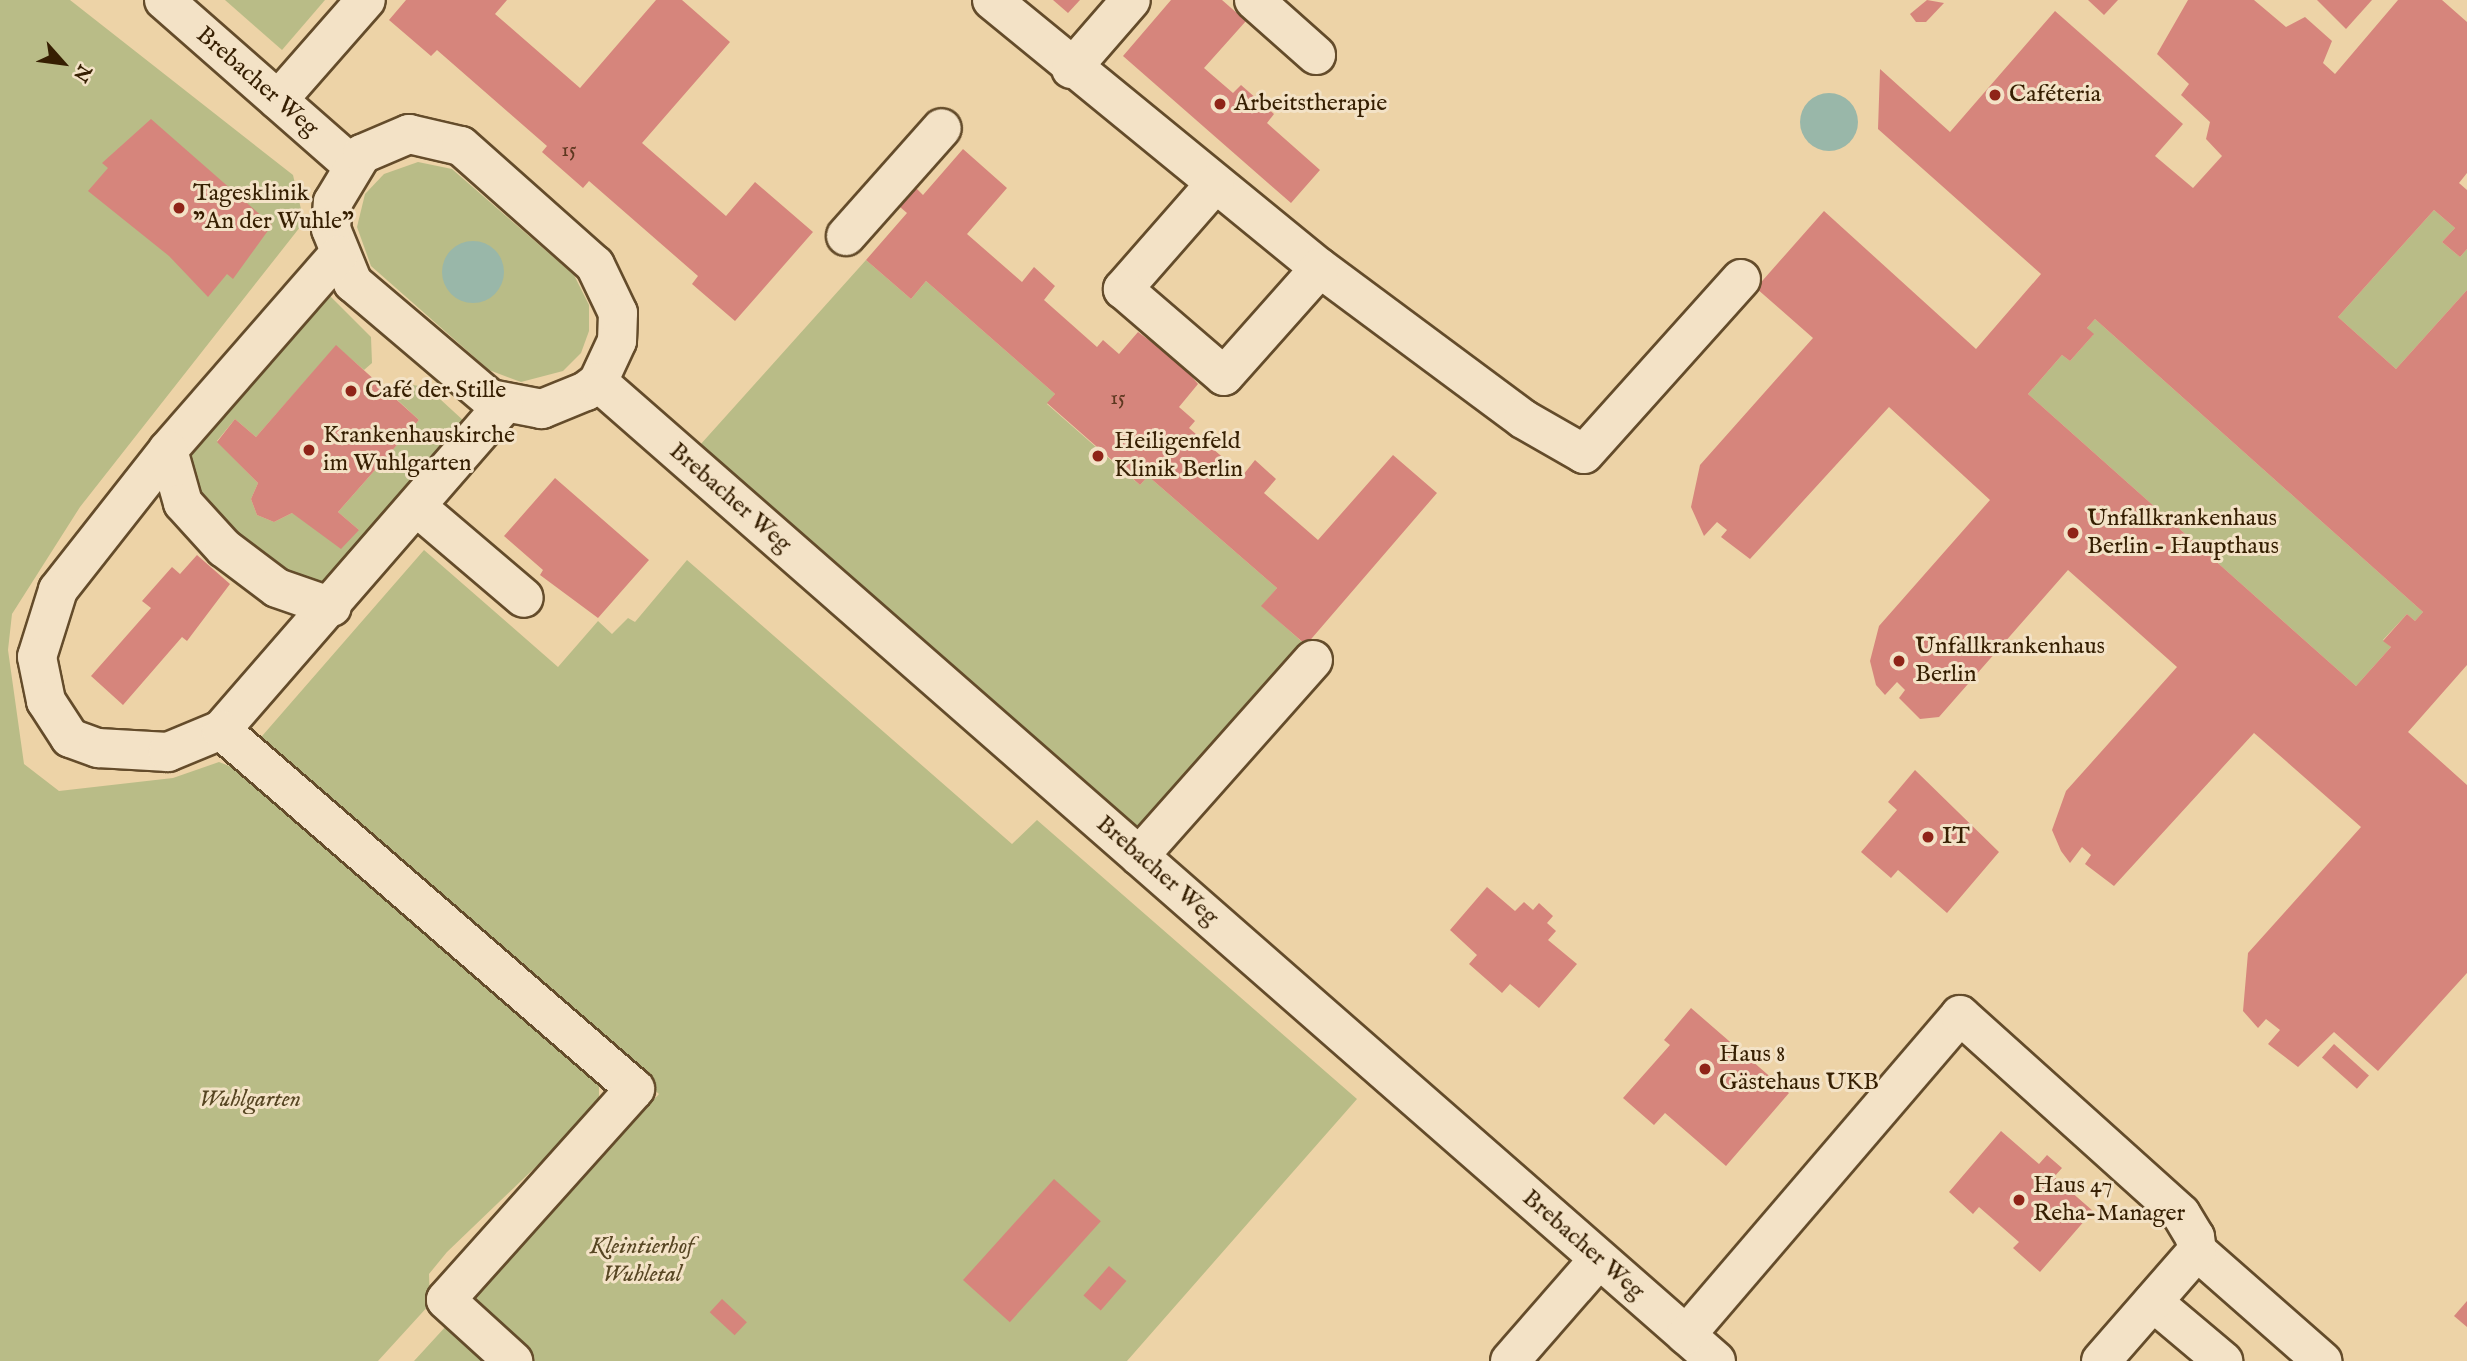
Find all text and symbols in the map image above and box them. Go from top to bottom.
street label: Brebacher Weg [190,21,324,143]
north arrow [28,28,98,98]
text: N [67,60,96,86]
place label: Caféteria [2009,81,2101,109]
marker: Caféteria [1987,87,2003,103]
place label: Arbeitstherapie [1234,90,1387,118]
marker: Arbeitstherapie [1212,96,1228,112]
house number: 15 [561,138,577,164]
place label: Tagesklinik "An der Wuhle" [193,180,354,236]
marker: Tagesklinik "An der Wuhle" [171,200,187,216]
place label: Café der Stille [365,377,506,405]
marker: Café der Stille [343,383,359,399]
house number: 15 [1110,386,1126,412]
place label: Krankenhauskirche im Wuhlgarten [323,422,515,478]
place label: Heiligenfeld Klinik Berlin [1114,428,1243,484]
street label: Brebacher Weg [663,437,797,559]
marker: Krankenhauskirche im Wuhlgarten [301,442,317,458]
marker: Heiligenfeld Klinik Berlin [1088,446,1108,466]
place label: Unfallkrankenhaus Berlin - Haupthaus [2087,505,2279,561]
marker: Unfallkrankenhaus Berlin - Haupthaus [2065,525,2081,541]
place label: Unfallkrankenhaus Berlin [1915,633,2105,689]
marker: Unfallkrankenhaus Berlin [1889,651,1909,671]
street label: Brebacher Weg [1090,810,1224,932]
place label: IT [1942,823,1970,851]
marker: IT [1920,829,1936,845]
place label: Haus 8 Gästehaus UKB [1719,1041,1879,1097]
marker: Haus 8 Gästehaus UKB [1697,1061,1713,1077]
park label: Wuhlgarten [199,1086,301,1114]
place label: Haus 47 Reha-Manager [2033,1172,2185,1228]
street label: Brebacher Weg [1516,1184,1650,1306]
marker: Haus 47 Reha-Manager [2011,1192,2027,1208]
park label: Kleintierhof Wuhletal [590,1233,694,1289]

